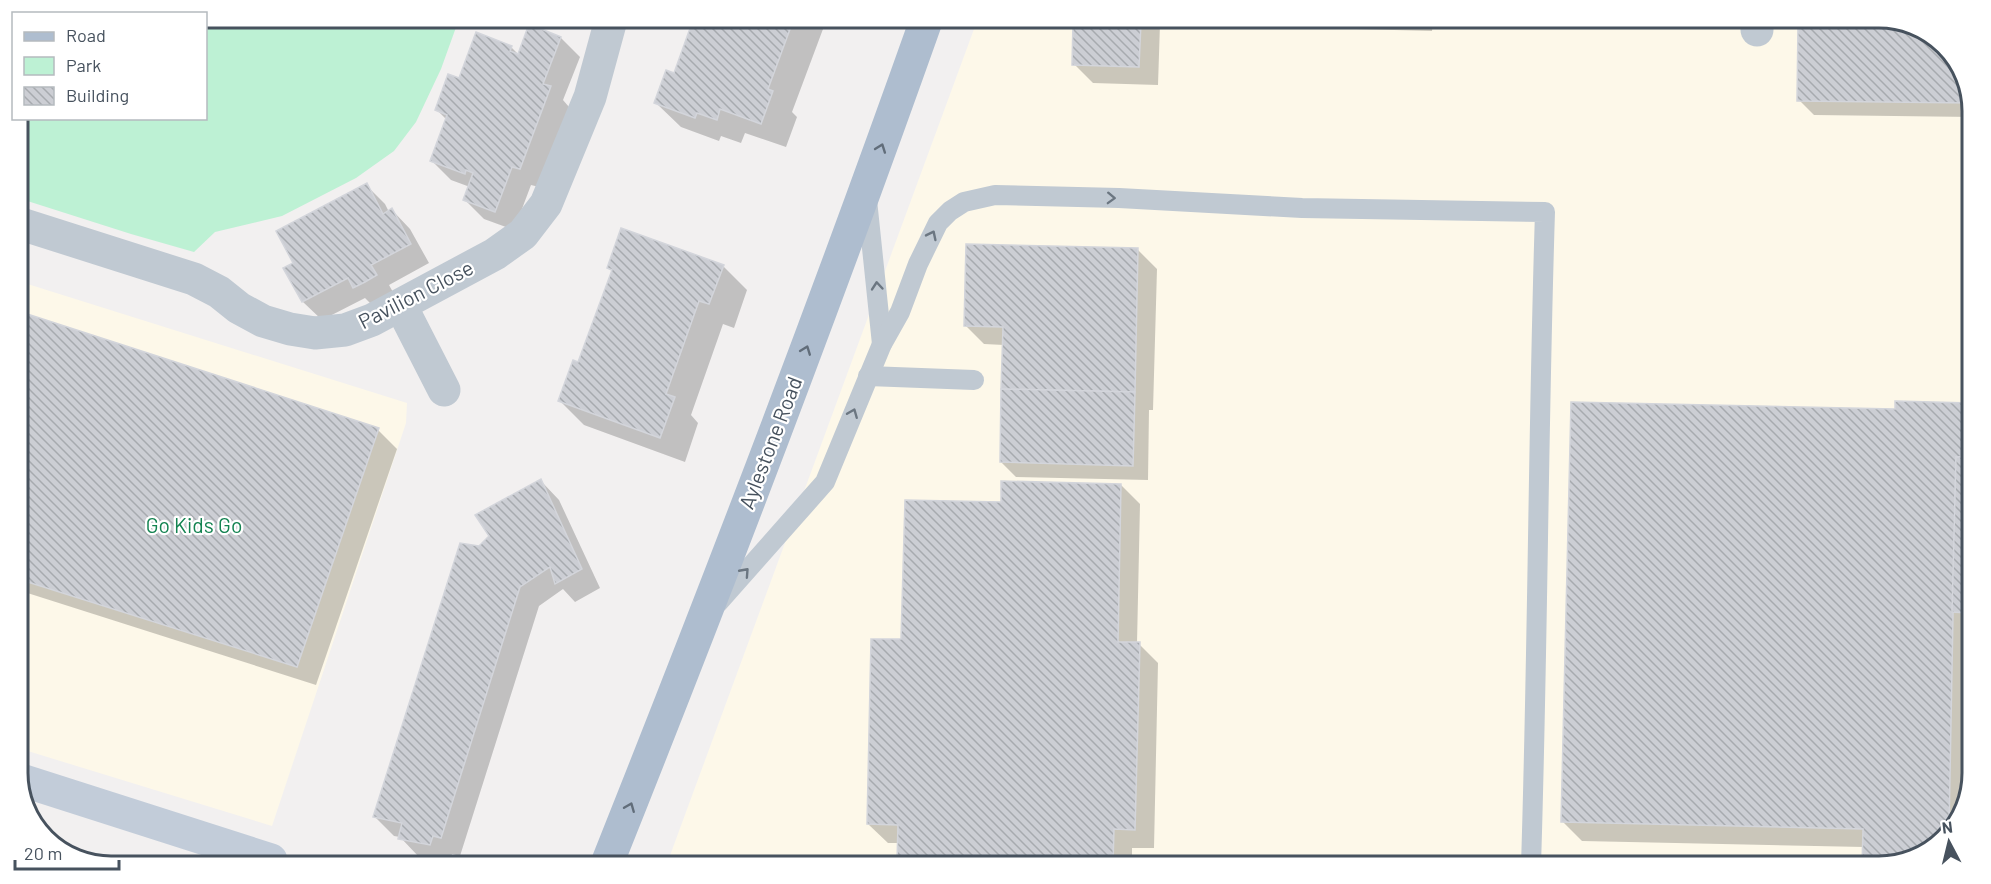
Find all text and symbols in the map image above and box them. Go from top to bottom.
legend [12,12,207,120]
text: Road [66,24,106,46]
text: Park [66,54,101,76]
text: Building [66,84,129,106]
one-way arrow [874,143,887,154]
one-way arrow [1106,192,1115,204]
one-way arrow [924,230,936,241]
street label: Pavilion Close [354,254,477,333]
one-way arrow [871,281,884,290]
one-way arrow [799,345,811,356]
street label: Aylestone Road [733,373,806,512]
one-way arrow [846,408,858,419]
park label: Go Kids Go [146,512,242,537]
one-way arrow [738,568,749,579]
one-way arrow [623,802,635,813]
north arrow [1919,812,1979,872]
text: N [1941,817,1954,837]
scale bar [15,833,118,871]
text: 20 m [24,842,62,864]

